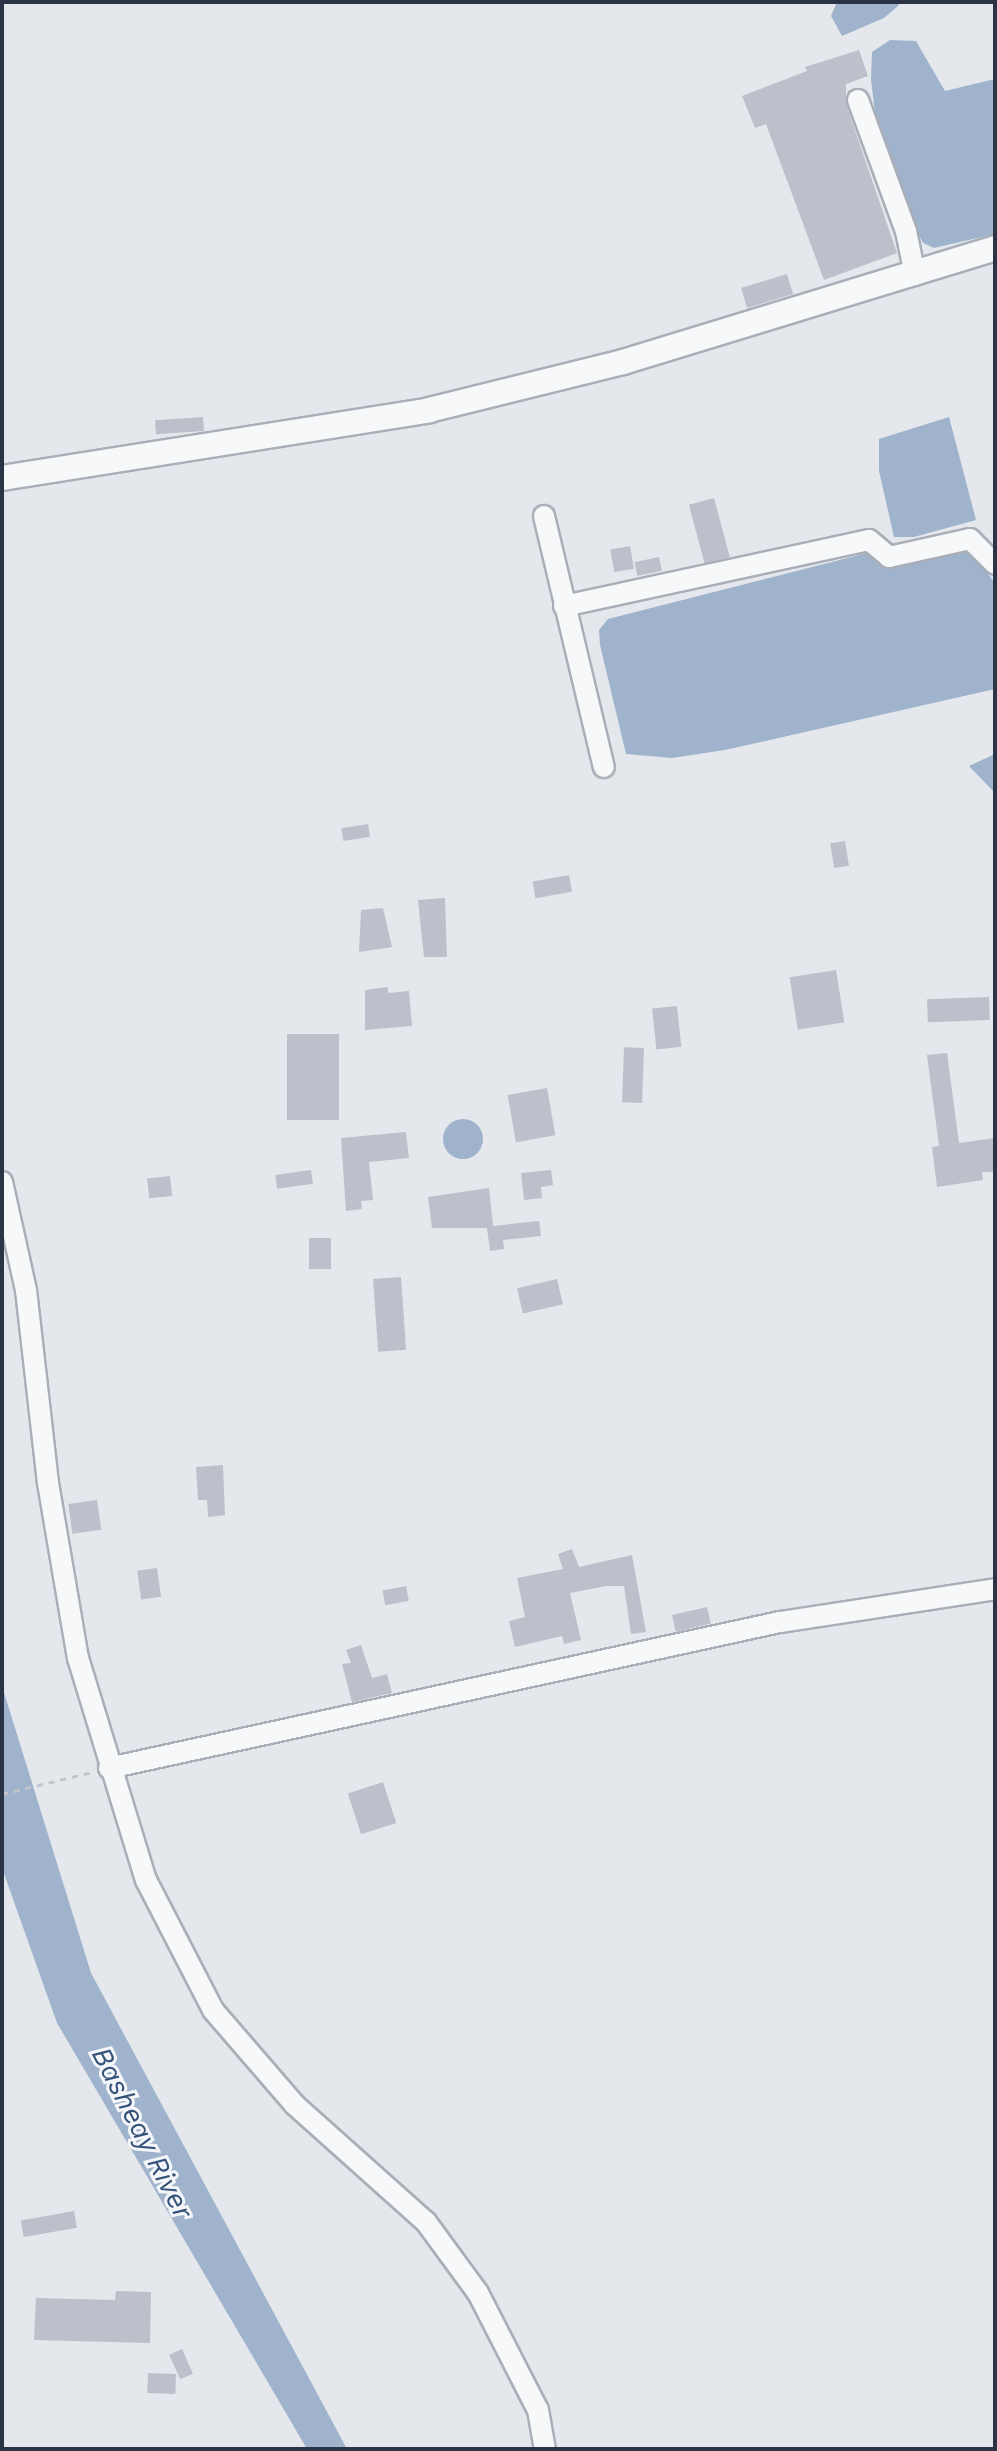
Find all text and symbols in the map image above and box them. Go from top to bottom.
water label: Basheay River [84,2041,200,2225]

